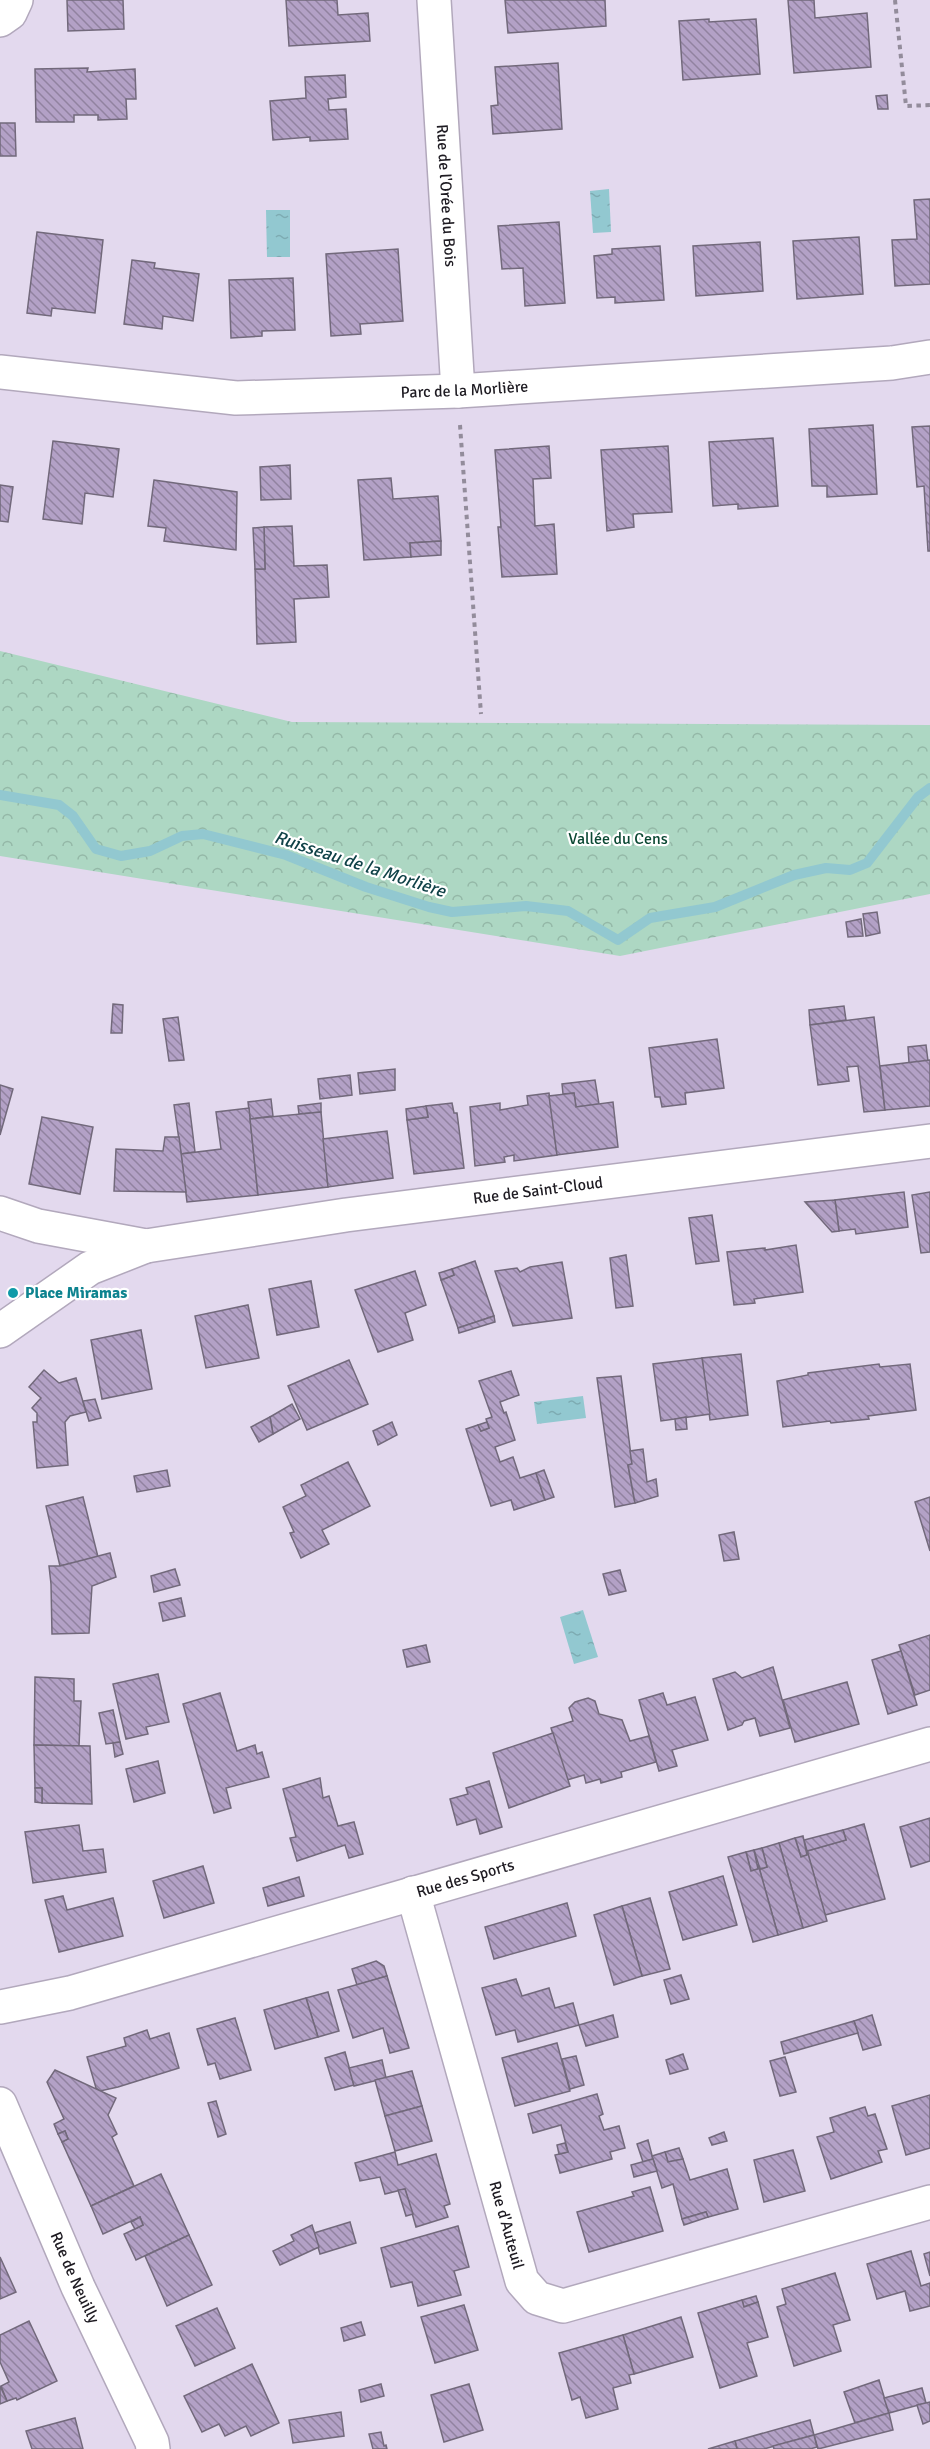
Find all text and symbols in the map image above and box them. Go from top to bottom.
street label: Rue de l'Orée du Bois [432,124,460,268]
street label: Parc de la Morlière [400,376,529,403]
water label: Ruisseau de la Morlière [272,826,449,902]
park label: Vallée du Cens [568,829,668,849]
street label: Rue de Saint-Cloud [472,1173,604,1209]
place label: Place Miramas [25,1283,127,1303]
marker: Place Miramas [6,1286,20,1300]
street label: Rue des Sports [414,1855,517,1902]
street label: Rue d'Auteuil [484,2179,528,2272]
street label: Rue de Neuilly [46,2229,104,2327]

